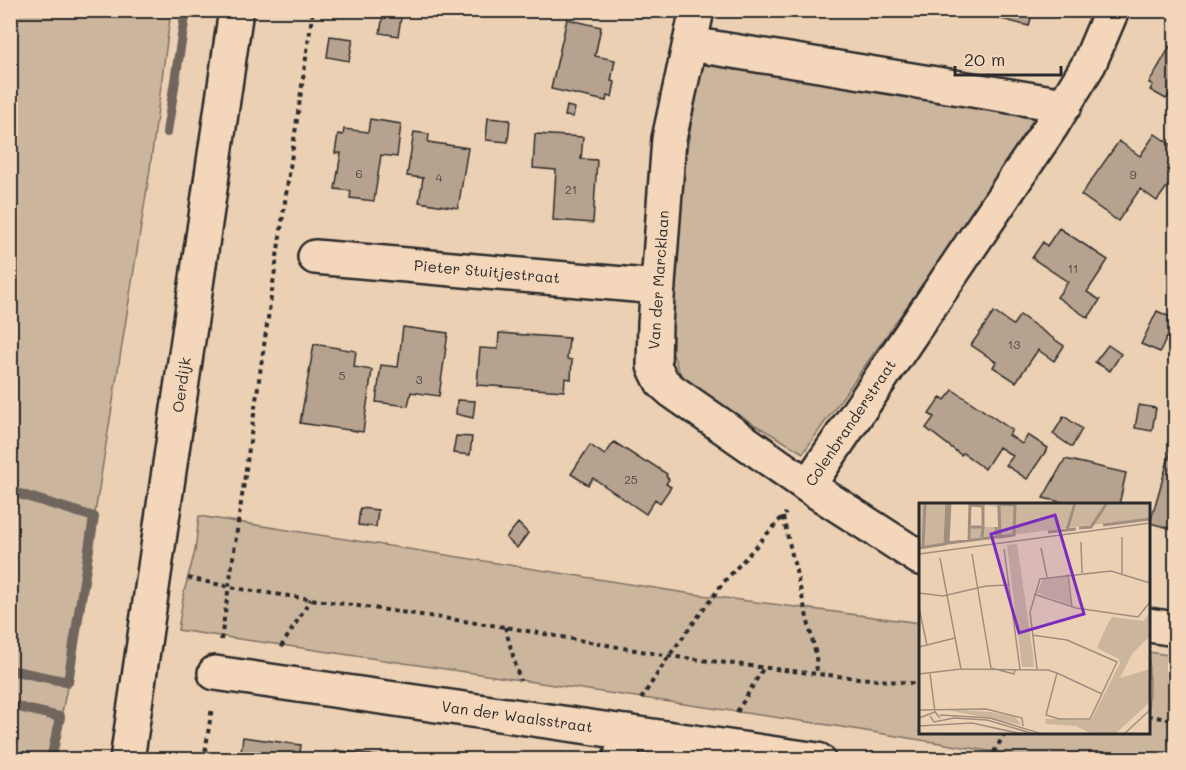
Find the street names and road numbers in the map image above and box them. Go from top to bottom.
street label: Van der Marcklaan [643,210,673,350]
street label: Pieter Stuitjestraat [413,255,561,287]
street label: Colenbranderstraat [800,355,900,490]
street label: Oerdijk [167,356,195,414]
street label: Van der Waalsstraat [440,695,594,737]

